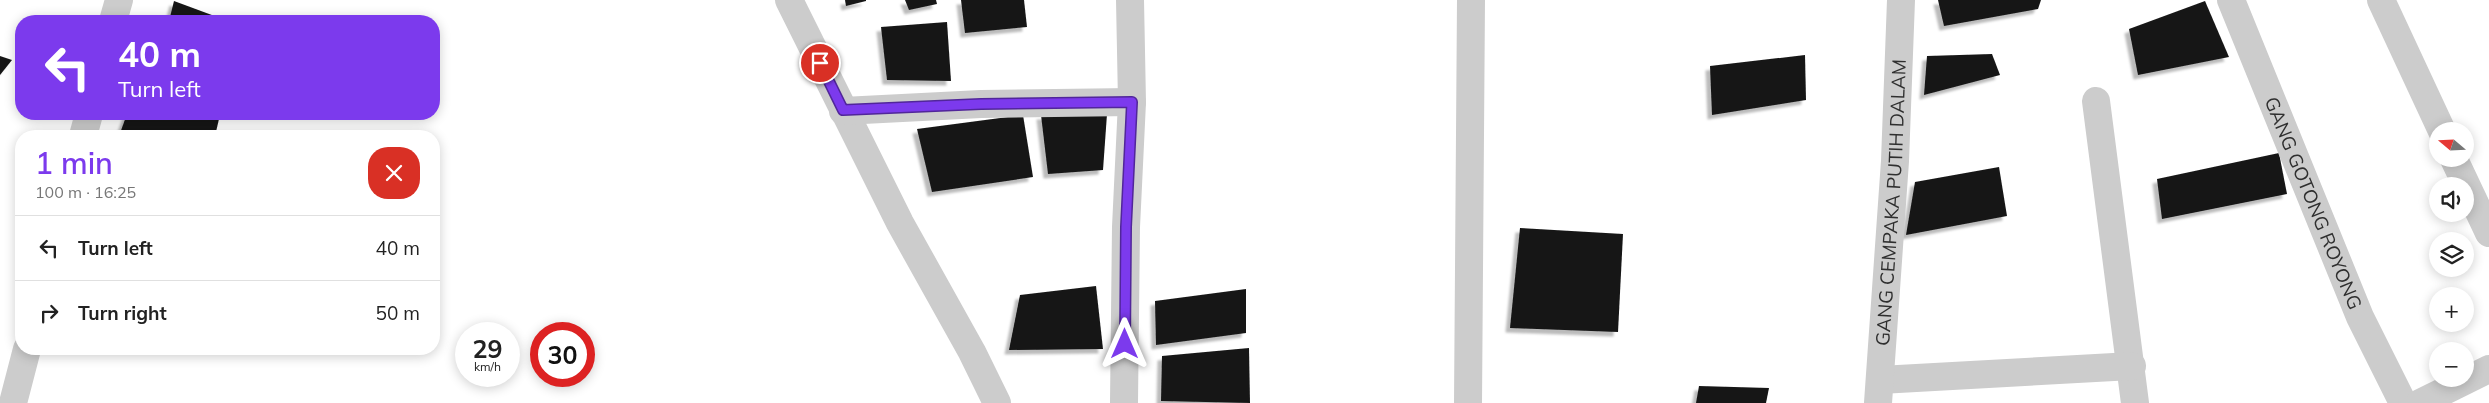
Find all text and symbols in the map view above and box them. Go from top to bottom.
text: 40 m [118,32,201,76]
icon: left [35,35,100,100]
pin [799,42,841,84]
icon: arrive [806,49,834,77]
street label: GANG CEMPAKA PUTIH DALAM [1870,59,1911,347]
text: Turn left [118,75,201,103]
street label: GANG GOTONG ROYONG [2260,93,2368,313]
north arrow [2429,122,2474,168]
map controls [2429,122,2474,387]
text: 1 min [35,144,113,182]
button: close [368,147,420,199]
button: sound [2429,177,2474,222]
text: 100 m · 16:25 [35,182,136,202]
button: layers [2429,232,2474,277]
icon: left [35,234,63,262]
text: Turn left [78,236,153,260]
text: 40 m [376,236,420,260]
button: + [2429,287,2474,332]
icon: right [35,299,63,327]
text: Turn right [78,301,167,325]
text: 50 m [376,301,420,325]
position arrow [1098,317,1150,369]
speed limit sign: 30 [530,322,595,387]
text: 29 [472,333,503,364]
button: − [2429,342,2474,387]
text: km/h [474,359,501,374]

